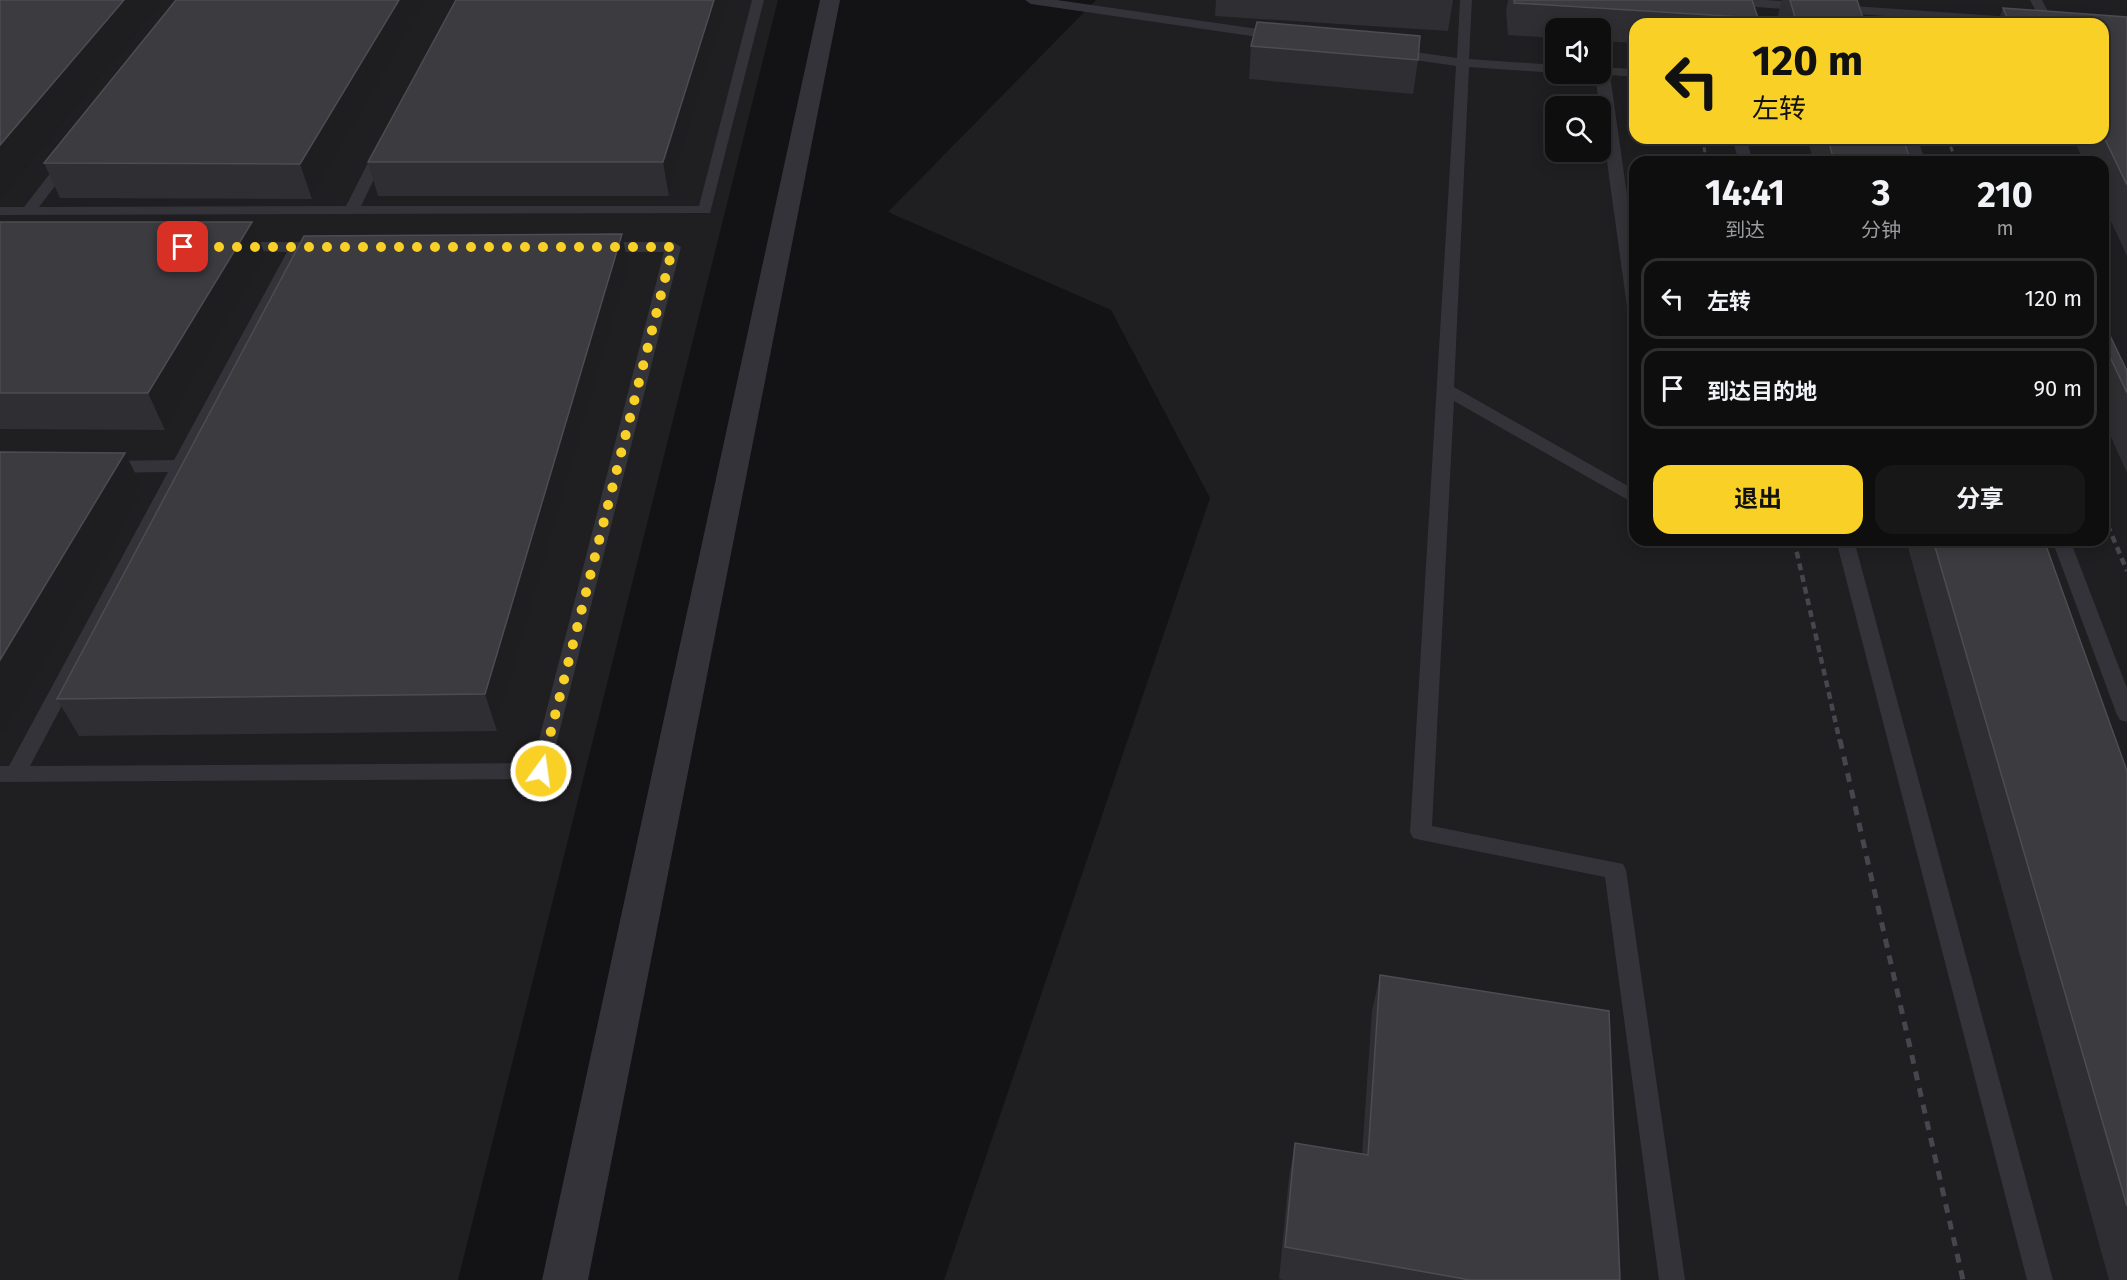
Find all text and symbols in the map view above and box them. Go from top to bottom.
map controls [1545,18,1611,162]
button: sound [1545,18,1611,84]
text: 120 m [1752,36,1863,86]
icon: left [1653,42,1731,120]
text: 左转 [1752,93,1806,125]
button: search [1545,96,1611,162]
text: 14:41 [1705,171,1785,215]
text: 3 [1872,171,1891,215]
text: 210 [1977,173,2033,217]
text: m [1997,216,2014,240]
text: 到达 [1725,218,1765,242]
text: 分钟 [1861,218,1901,242]
pin [157,221,208,272]
icon: arrive [166,230,199,263]
icon: left [1656,282,1689,315]
text: 120 m [2025,285,2082,312]
text: 左转 [1707,288,1751,315]
icon: arrive [1656,372,1689,405]
text: 90 m [2033,375,2082,402]
text: 到达目的地 [1707,378,1817,405]
button: 退出 [1653,465,1863,534]
button: 分享 [1875,465,2085,534]
position arrow [509,739,573,803]

